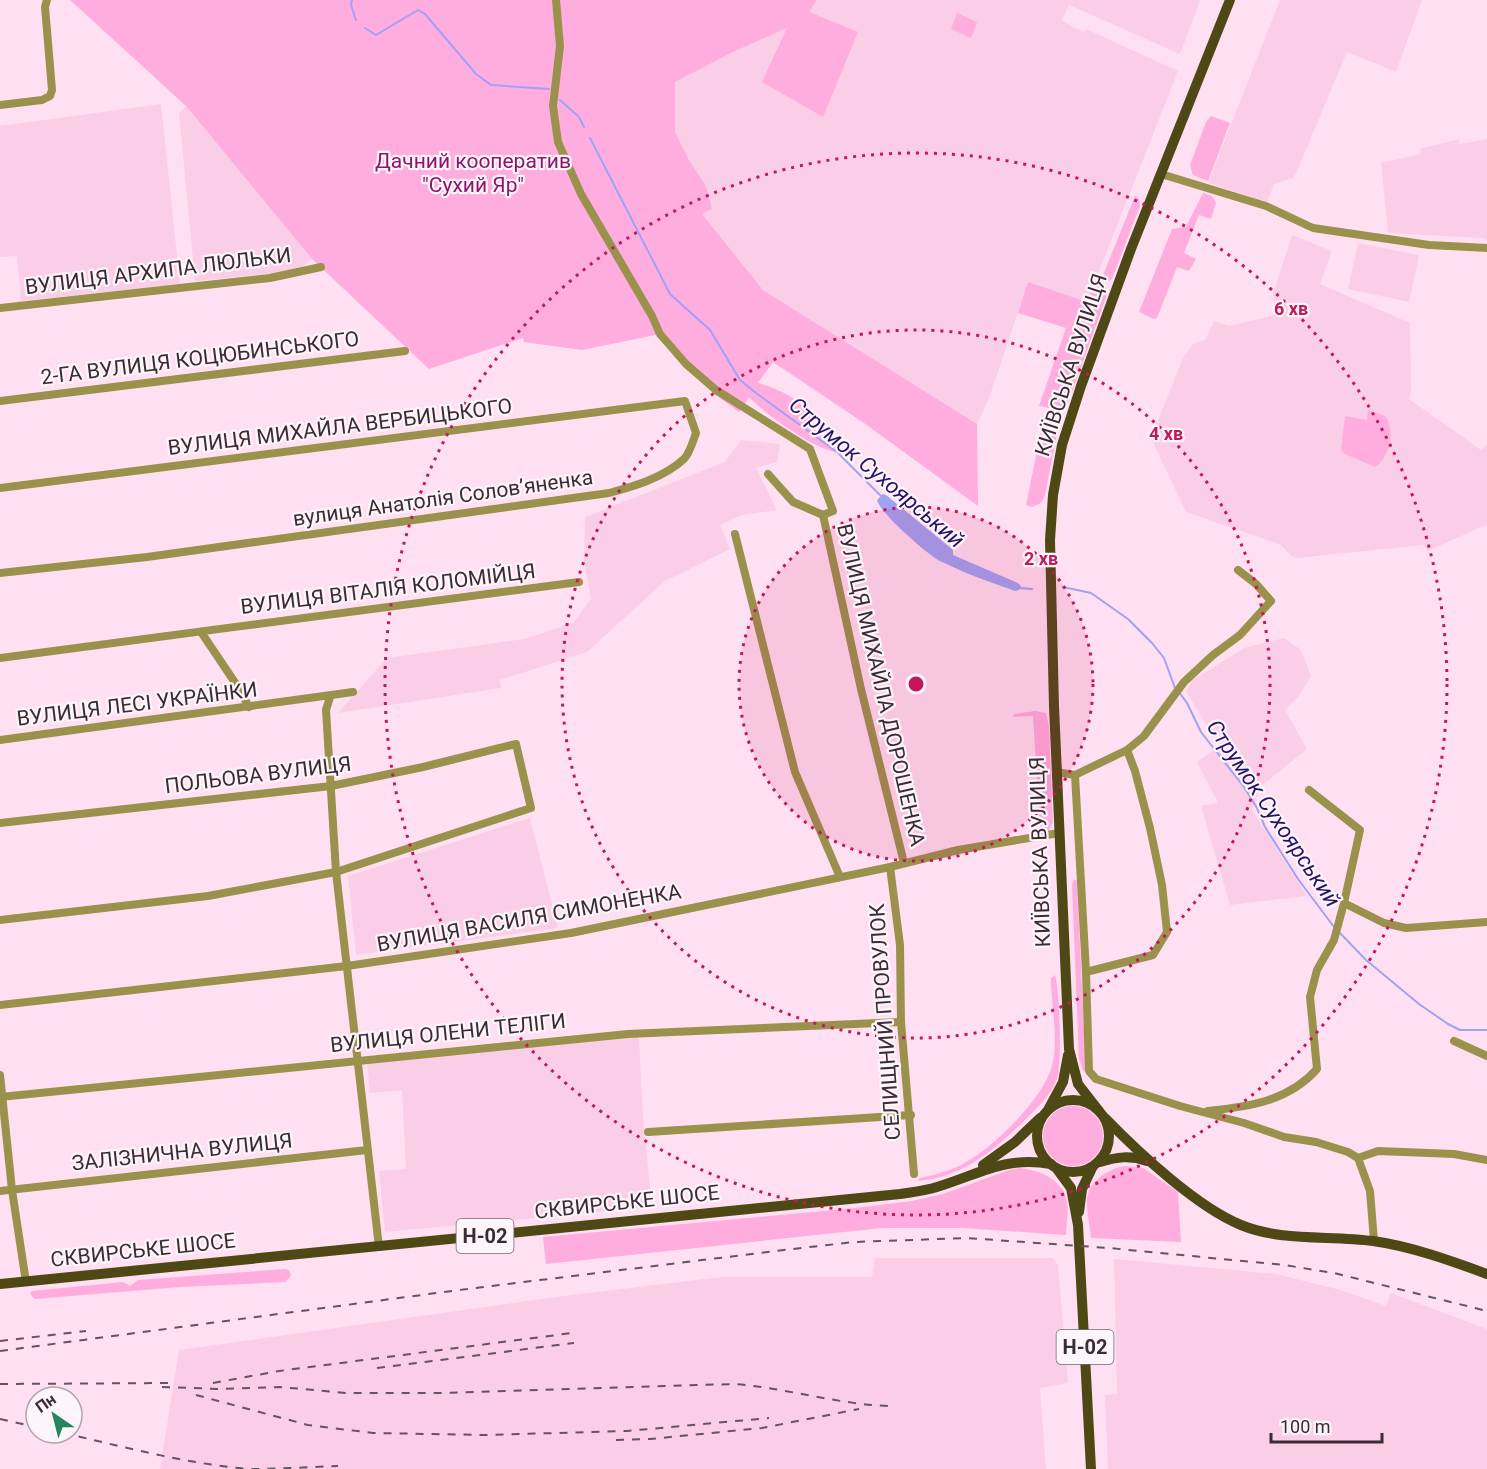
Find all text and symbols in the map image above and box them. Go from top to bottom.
park label: Дачний кооператив "Сухий Яр" [375,149,571,197]
street label: ВУЛИЦЯ АРХИПА ЛЮЛЬКИ [24,243,292,299]
street label: КИЇВСЬКА ВУЛИЦЯ [1030,271,1112,459]
text: 6 хв [1274,298,1308,319]
street label: 2-ГА ВУЛИЦЯ КОЦЮБИНСЬКОГО [39,327,361,389]
water label: Струмок Сухоярський [784,392,969,553]
street label: ВУЛИЦЯ МИХАЙЛА ВЕРБИЦЬКОГО [166,394,514,460]
text: 4 хв [1149,423,1183,444]
street label: вулиця Анатолія Соловʼяненка [291,465,595,531]
street label: ВУЛИЦЯ МИХАЙЛА ДОРОШЕНКА [832,521,930,849]
text: 2 хв [1024,548,1058,569]
street label: ВУЛИЦЯ ВІТАЛІЯ КОЛОМІЙЦЯ [239,559,537,619]
centre of rings [906,674,926,694]
street label: ВУЛИЦЯ ЛЕСІ УКРАЇНКИ [15,677,259,731]
water label: Струмок Сухоярський [1202,715,1346,912]
street label: ПОЛЬОВА ВУЛИЦЯ [163,752,353,798]
street label: КИЇВСЬКА ВУЛИЦЯ [1025,756,1055,948]
street label: ВУЛИЦЯ ВАСИЛЯ СИМОНЕНКА [375,879,683,957]
street label: СЕЛИЩНИЙ ПРОВУЛОК [865,902,905,1141]
street label: ВУЛИЦЯ ОЛЕНИ ТЕЛІГИ [329,1009,567,1057]
street label: ЗАЛІЗНИЧНА ВУЛИЦЯ [71,1128,293,1176]
street label: СКВИРСЬКЕ ШОСЕ [533,1180,721,1224]
road number: Н-02 [456,1219,514,1253]
street label: СКВИРСЬКЕ ШОСЕ [49,1228,237,1272]
road number: Н-02 [1056,1330,1114,1364]
north arrow [24,1385,84,1445]
text: Пн [32,1389,59,1417]
scale bar [1271,1406,1382,1444]
text: 100 m [1280,1416,1331,1437]

